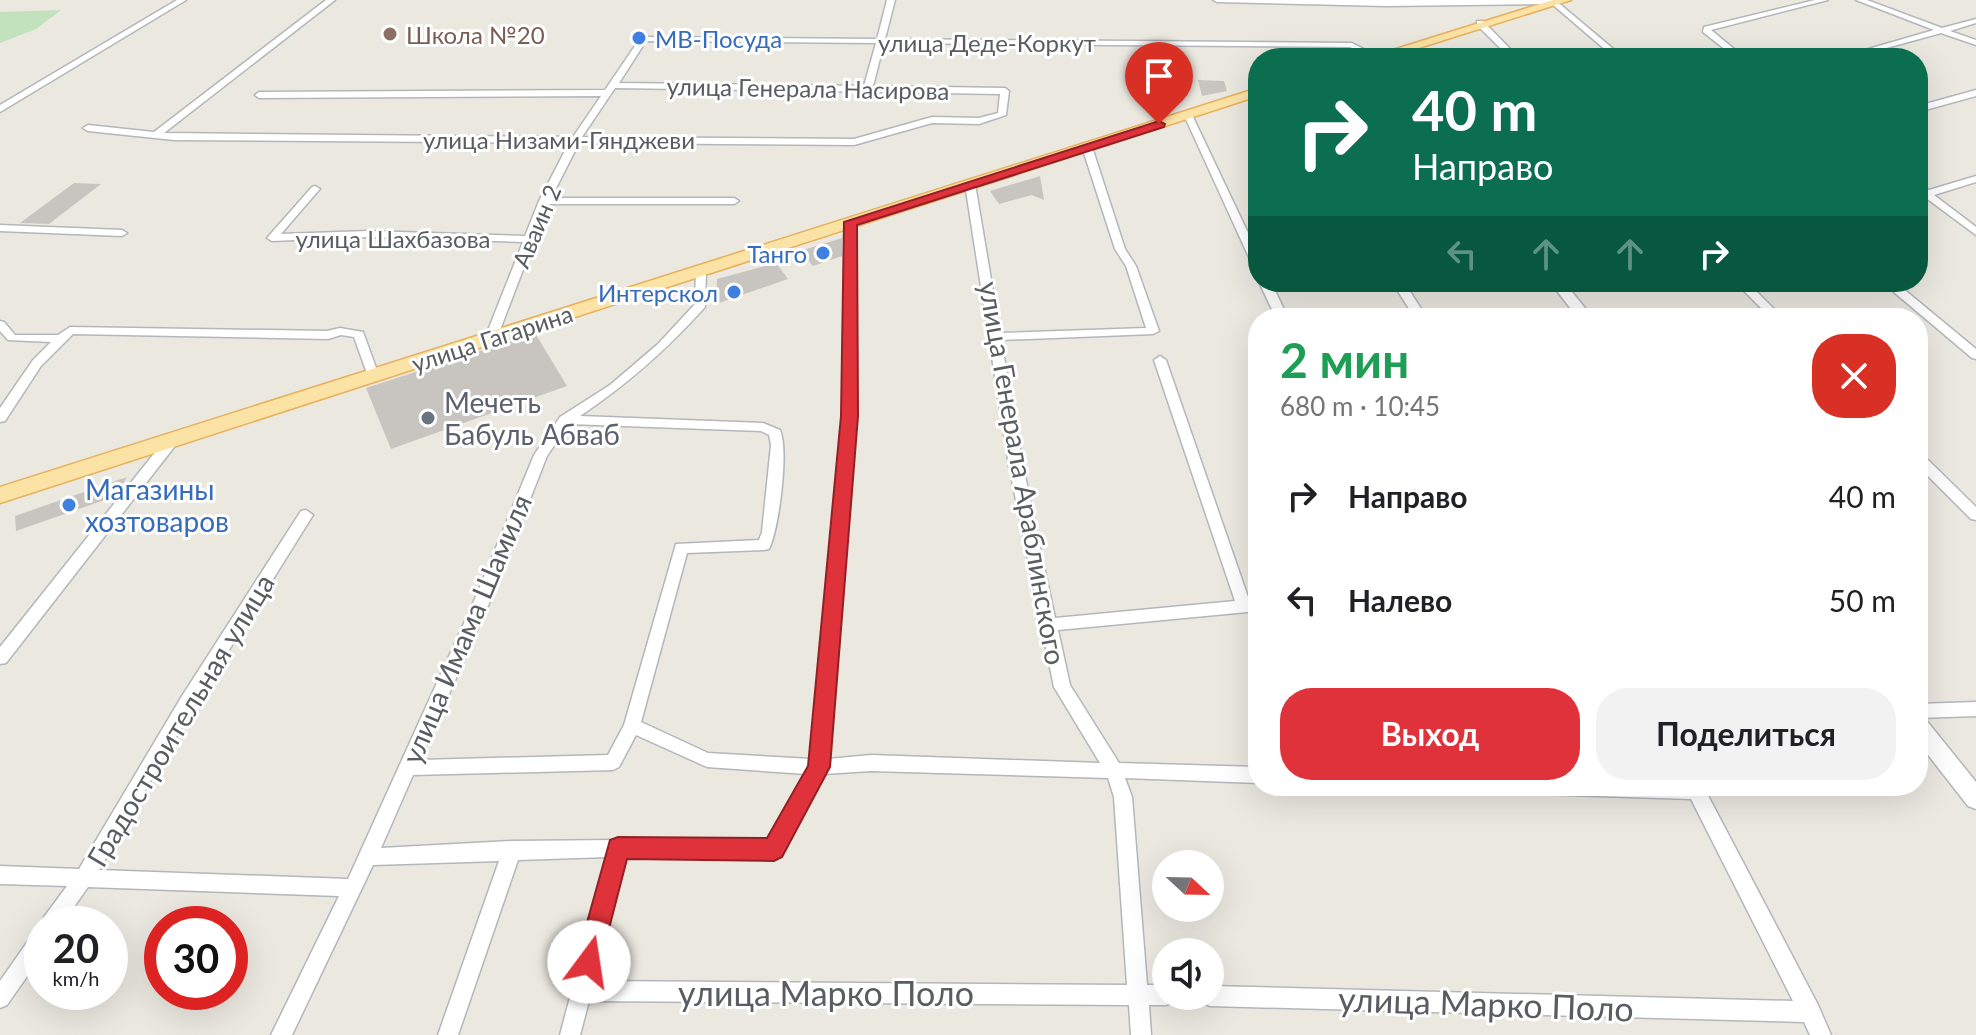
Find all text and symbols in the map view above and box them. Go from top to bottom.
place label: Школа №20 [406,20,545,49]
place label: МВ-Посуда [655,24,782,53]
marker: Школа №20 [381,25,399,43]
street label: улица Деде-Коркут [878,28,1096,57]
marker: МВ-Посуда [630,29,648,47]
pin [1125,42,1193,124]
icon: arrive [1137,54,1181,98]
street label: улица Генерала Насирова [666,71,950,105]
text: 40 m [1412,76,1537,143]
icon: right [1280,80,1384,184]
street label: улица Низами-Гянджеви [423,125,695,154]
text: Направо [1412,144,1553,188]
street label: Аваин 2 [506,180,566,272]
street label: улица Шахбазова [295,224,491,253]
icon: left [1440,232,1484,276]
icon: ahead [1524,232,1568,276]
icon: ahead [1608,232,1652,276]
icon: right [1692,232,1736,276]
place label: Танго [747,239,807,268]
marker: Танго [814,244,832,262]
place label: Интерскол [598,278,718,307]
street label: улица Генерала Араблинского [972,279,1074,667]
marker: Интерскол [725,283,743,301]
street label: улица Гагарина [408,298,576,378]
text: 2 мин [1280,331,1409,388]
button: close [1812,334,1896,418]
place label: Мечеть Бабуль Абваб [444,385,620,451]
text: 680 m · 10:45 [1280,390,1440,422]
marker: Мечеть Бабуль Абваб [419,409,437,427]
place label: Магазины хозтоваров [85,472,229,538]
icon: right [1280,474,1324,518]
text: Направо [1348,478,1468,514]
text: 40 m [1829,478,1896,514]
street label: улица Имама Шамиля [394,489,538,769]
marker: Магазины хозтоваров [60,496,78,514]
street label: Градостроительная улица [79,568,281,872]
icon: left [1280,578,1324,622]
text: Налево [1348,582,1452,618]
text: 50 m [1829,582,1896,618]
button: Выход [1280,688,1580,780]
button: Поделиться [1596,688,1896,780]
north arrow [1152,850,1224,922]
map controls [1152,850,1224,1010]
speed limit sign: 30 [144,906,248,1010]
position arrow [547,920,631,1004]
text: 20 [53,924,99,972]
button: sound [1152,938,1224,1010]
text: km/h [53,966,99,990]
street label: улица Марко Поло [678,972,974,1013]
street label: улица Марко Поло [1337,977,1635,1029]

